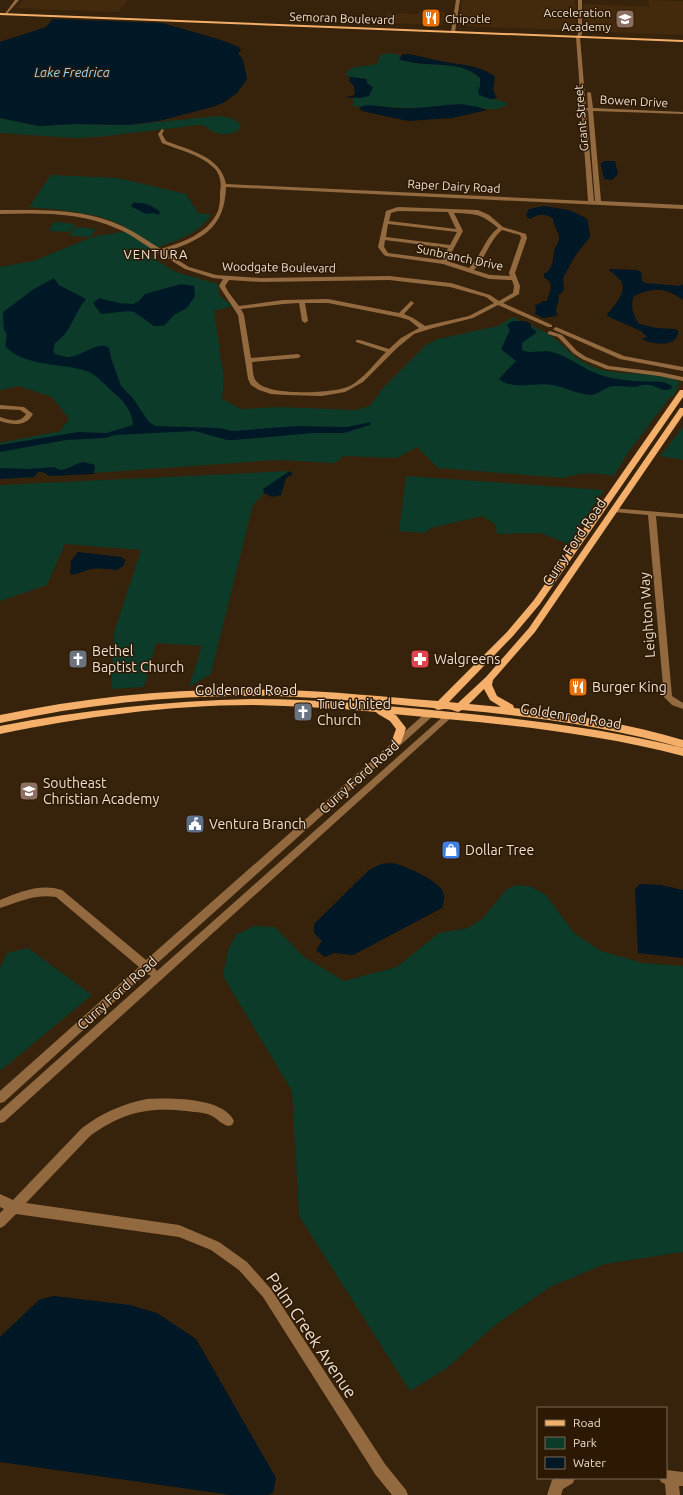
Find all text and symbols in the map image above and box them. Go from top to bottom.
place label: Acceleration Academy [544,6,611,33]
restaurant icon: Chipotle [420,7,442,29]
school or university icon: Acceleration Academy [614,8,636,30]
street label: Semoran Boulevard [289,10,395,26]
place label: Chipotle [445,12,491,25]
water label: Lake Fredrica [34,65,110,79]
street label: Grant Street [572,84,590,152]
street label: Bowen Drive [599,93,669,109]
street label: Raper Dairy Road [407,177,501,195]
street label: Sunbranch Drive [416,241,504,273]
district label: VENTURA [124,247,188,261]
street label: Woodgate Boulevard [222,260,336,274]
street label: Curry Ford Road [539,495,609,589]
street label: Leighton Way [636,571,658,658]
place label: Bethel Baptist Church [92,643,184,675]
church icon: Bethel Baptist Church [67,648,89,670]
pharmacy icon: Walgreens [409,648,431,670]
place label: Walgreens [434,651,500,667]
restaurant icon: Burger King [567,676,589,698]
place label: Burger King [592,679,667,695]
street label: Goldenrod Road [195,682,297,698]
place label: True United Church [317,696,391,728]
street label: Goldenrod Road [519,700,623,732]
church icon: True United Church [292,701,314,723]
street label: Curry Ford Road [316,737,402,817]
place label: Southeast Christian Academy [43,775,159,807]
school or university icon: Southeast Christian Academy [18,780,40,802]
public building icon: Ventura Branch [184,813,206,835]
place label: Ventura Branch [209,816,306,832]
shop icon: Dollar Tree [440,839,462,861]
place label: Dollar Tree [465,842,534,858]
street label: Curry Ford Road [74,953,160,1033]
street label: Palm Creek Avenue [263,1269,361,1401]
legend [537,1407,667,1479]
text: Road [573,1416,601,1429]
text: Park [573,1436,597,1449]
text: Water [573,1456,606,1469]

